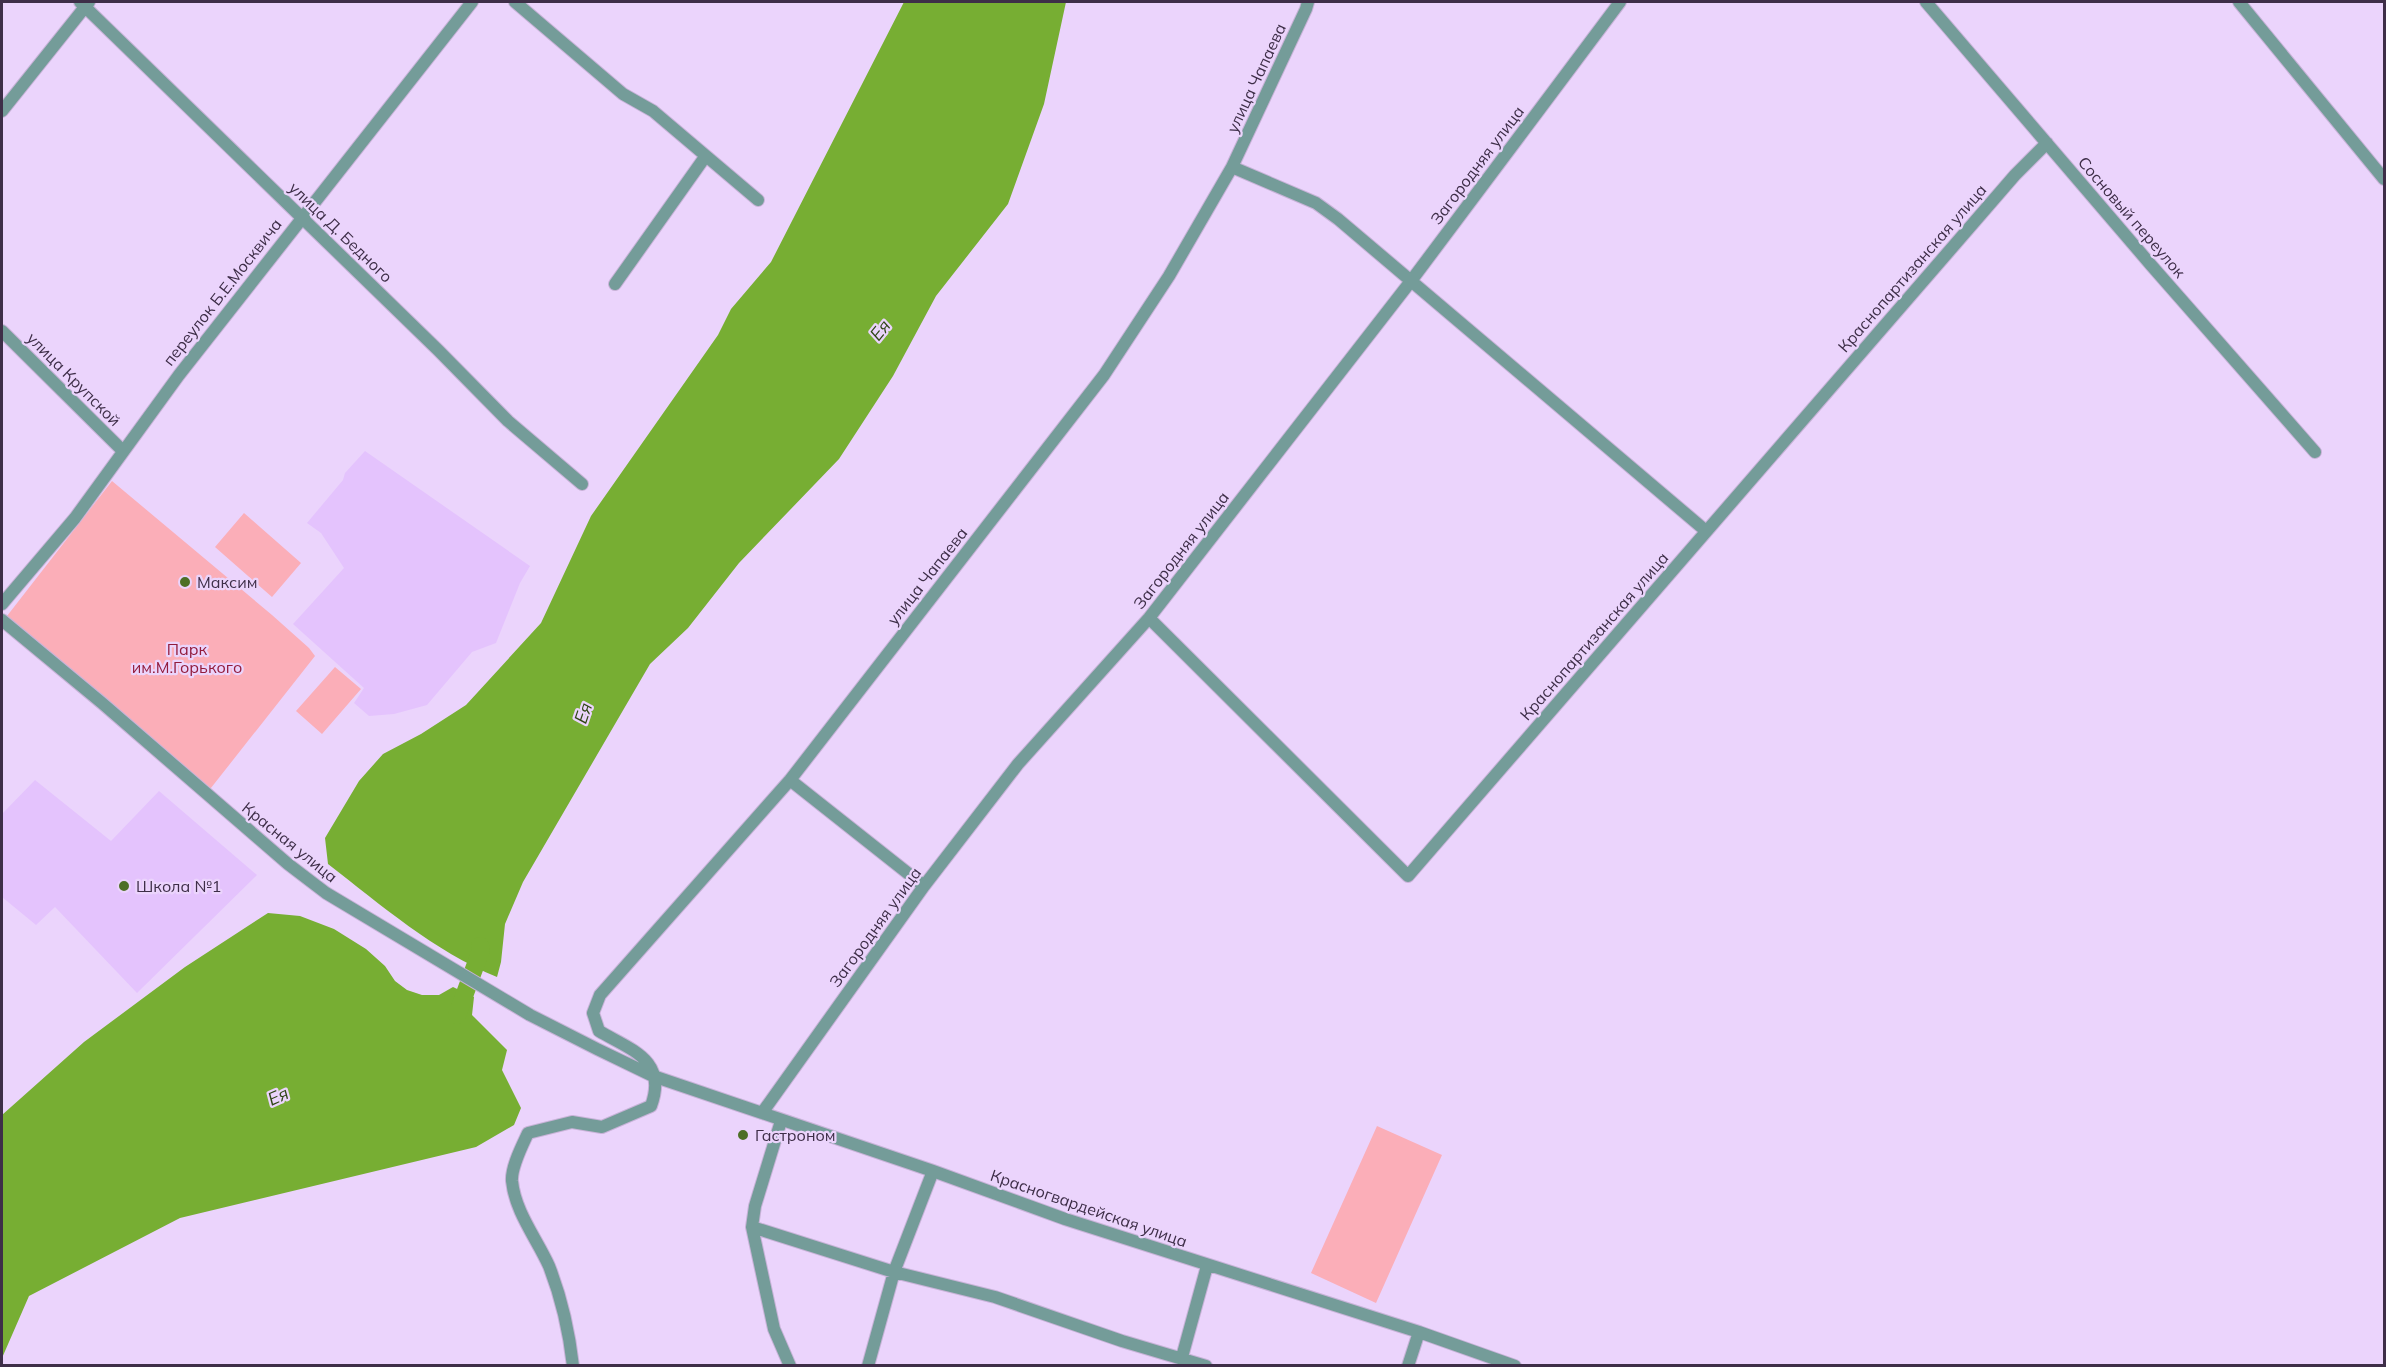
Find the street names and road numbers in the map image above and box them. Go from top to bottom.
street label: улица Чапаева [1222,20,1290,136]
street label: Загородняя улица [1426,102,1528,228]
street label: Сосновый переулок [2074,152,2190,282]
street label: улица Д. Бедного [285,178,397,286]
street label: Краснопартизанская улица [1833,180,1991,356]
street label: переулок Б.Е.Москвича [158,214,286,370]
street label: улица Крупской [23,328,125,430]
street label: Загородняя улица [1129,487,1233,613]
street label: улица Чапаева [883,523,971,629]
street label: Краснопартизанская улица [1515,548,1673,724]
street label: Красная улица [238,797,342,887]
street label: Загородняя улица [825,863,925,991]
street label: Красногвардейская улица [988,1165,1190,1251]

